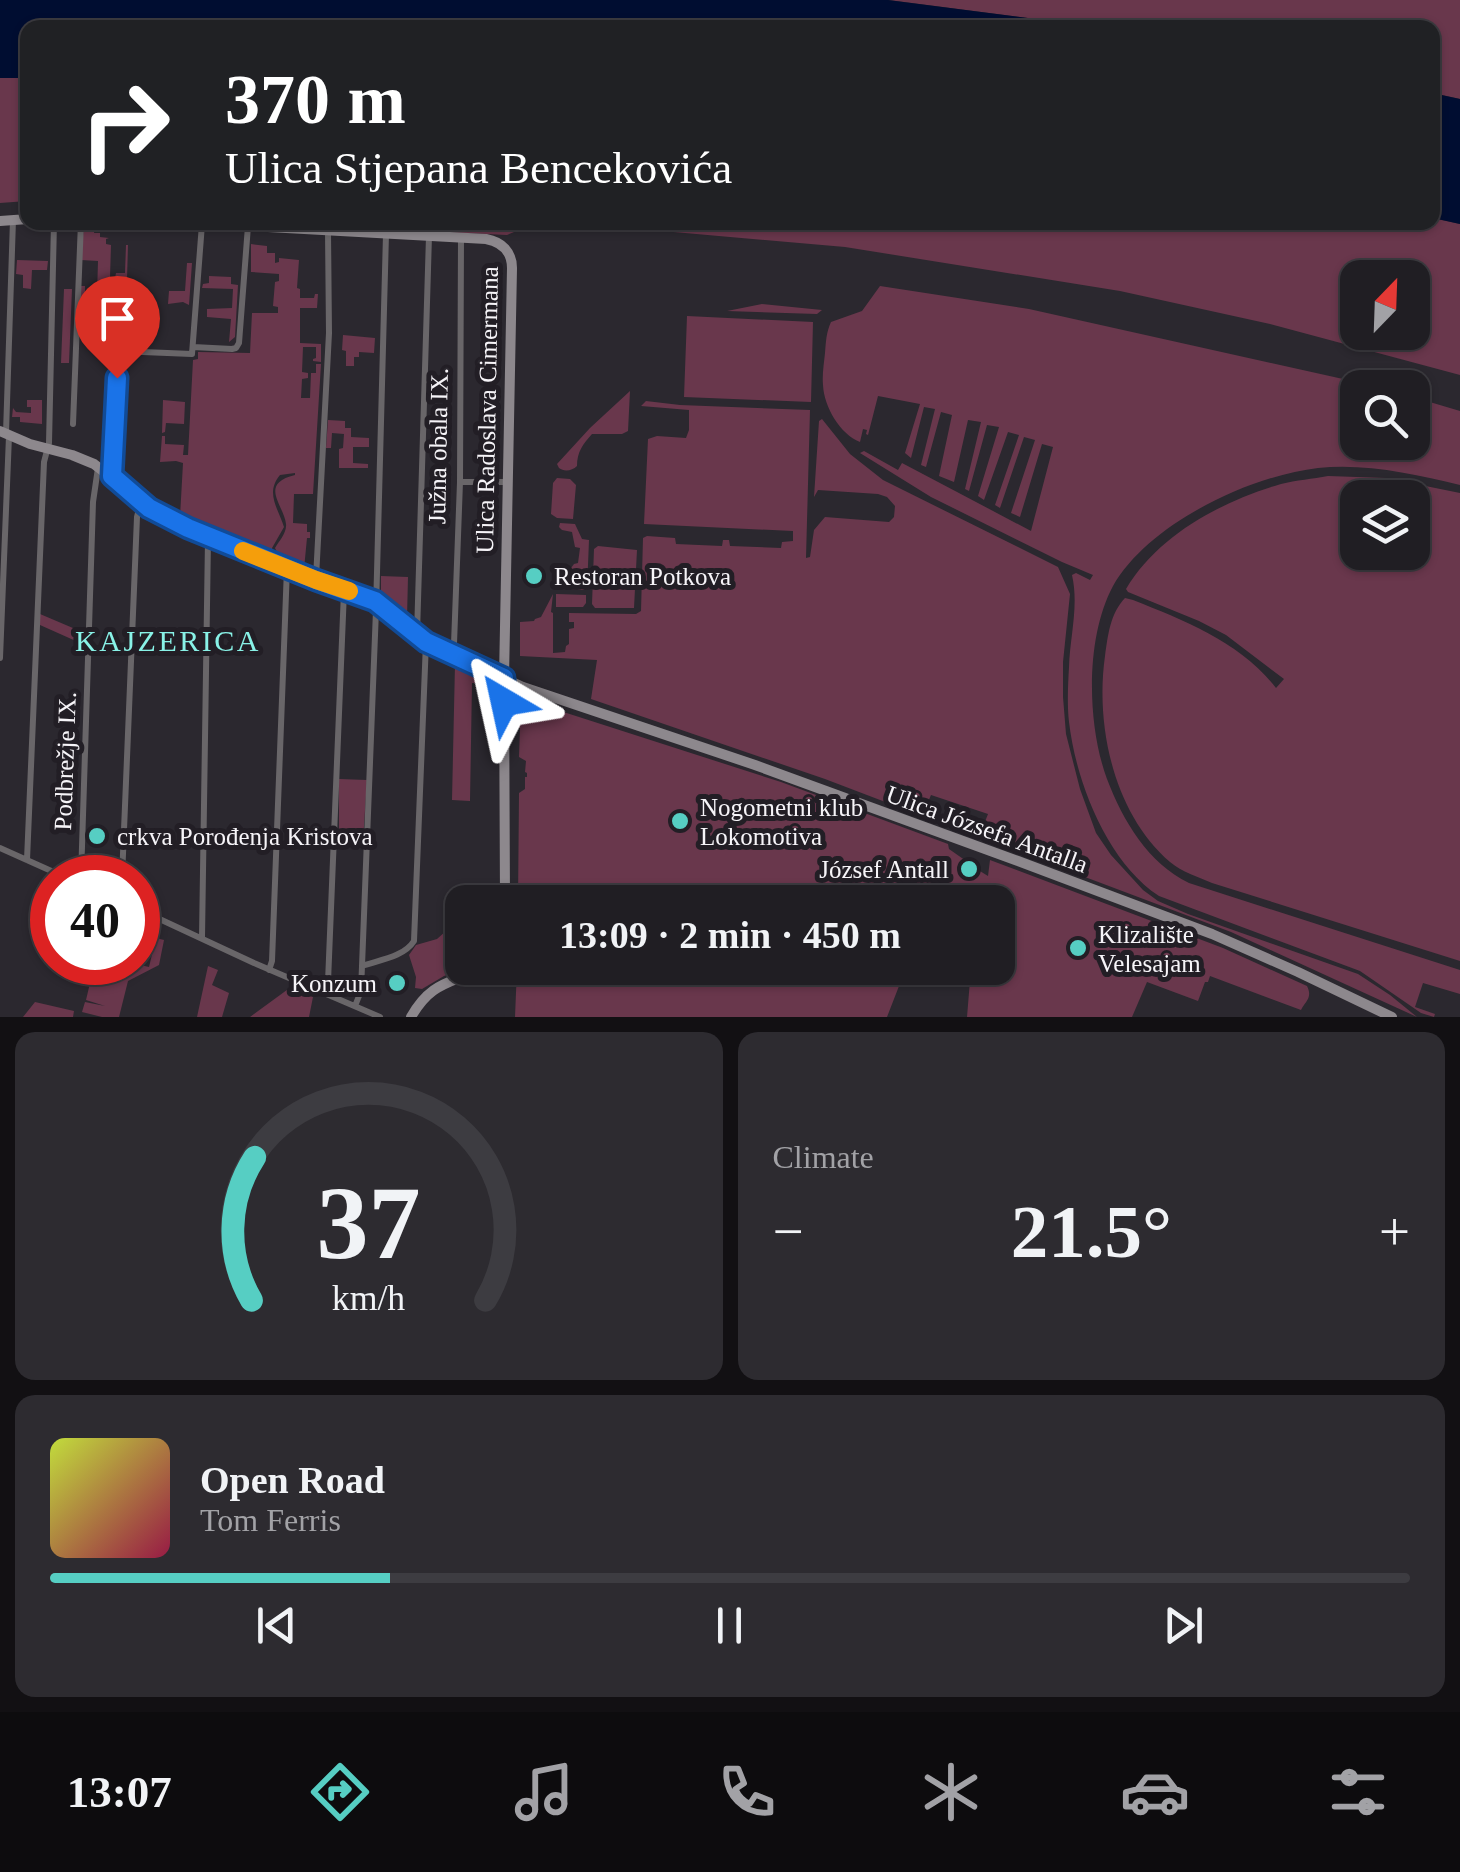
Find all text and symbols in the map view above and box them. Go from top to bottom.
icon: right [60,60,190,190]
text: 370 m [225,61,406,138]
text: Ulica Stjepana Bencekovića [225,143,732,193]
north arrow [1340,260,1430,350]
map controls [1340,260,1430,570]
street label: Ulica Radoslava Cimermana [471,266,503,554]
pin [75,276,160,379]
icon: arrive [90,291,145,346]
street label: Južna obala IX. [423,368,453,524]
button: search [1340,370,1430,460]
button: layers [1340,480,1430,570]
place label: Restoran Potkova [554,563,731,590]
marker: Restoran Potkova [523,565,545,587]
district label: KAJZERICA [75,624,261,657]
position arrow [452,650,556,754]
street label: Podbrežje IX. [49,691,81,831]
street label: Ulica Józsefa Antalla [883,780,1091,878]
place label: Nogometni klub Lokomotiva [700,794,863,850]
marker: Nogometni klub Lokomotiva [669,810,691,832]
place label: crkva Porođenja Kristova [117,823,372,850]
marker: crkva Porođenja Kristova [86,825,108,847]
speed limit sign: 40 [30,855,160,985]
place label: József Antall [819,856,949,883]
marker: József Antall [958,858,980,880]
text: 13:09 · 2 min · 450 m [559,914,901,956]
place label: Klizalište Velesajam [1098,921,1201,977]
marker: Klizalište Velesajam [1067,937,1089,959]
place label: Konzum [291,970,378,997]
marker: Konzum [386,972,408,994]
text: Climate [773,1139,874,1175]
text: 37 [317,1165,421,1280]
text: 21.5° [1011,1190,1172,1273]
text: − [773,1201,804,1262]
text: + [1379,1201,1410,1262]
text: km/h [332,1278,406,1318]
text: Open Road [200,1459,385,1501]
text: Tom Ferris [200,1502,341,1538]
icon: previous [249,1598,304,1653]
icon: pause [702,1598,757,1653]
icon: next [1156,1598,1211,1653]
icon: directions [305,1757,375,1827]
icon: music [509,1757,579,1827]
icon: phone [712,1757,782,1827]
icon: climate [916,1757,986,1827]
icon: car [1120,1757,1190,1827]
icon: filters [1323,1757,1393,1827]
text: 13:07 [67,1767,172,1817]

